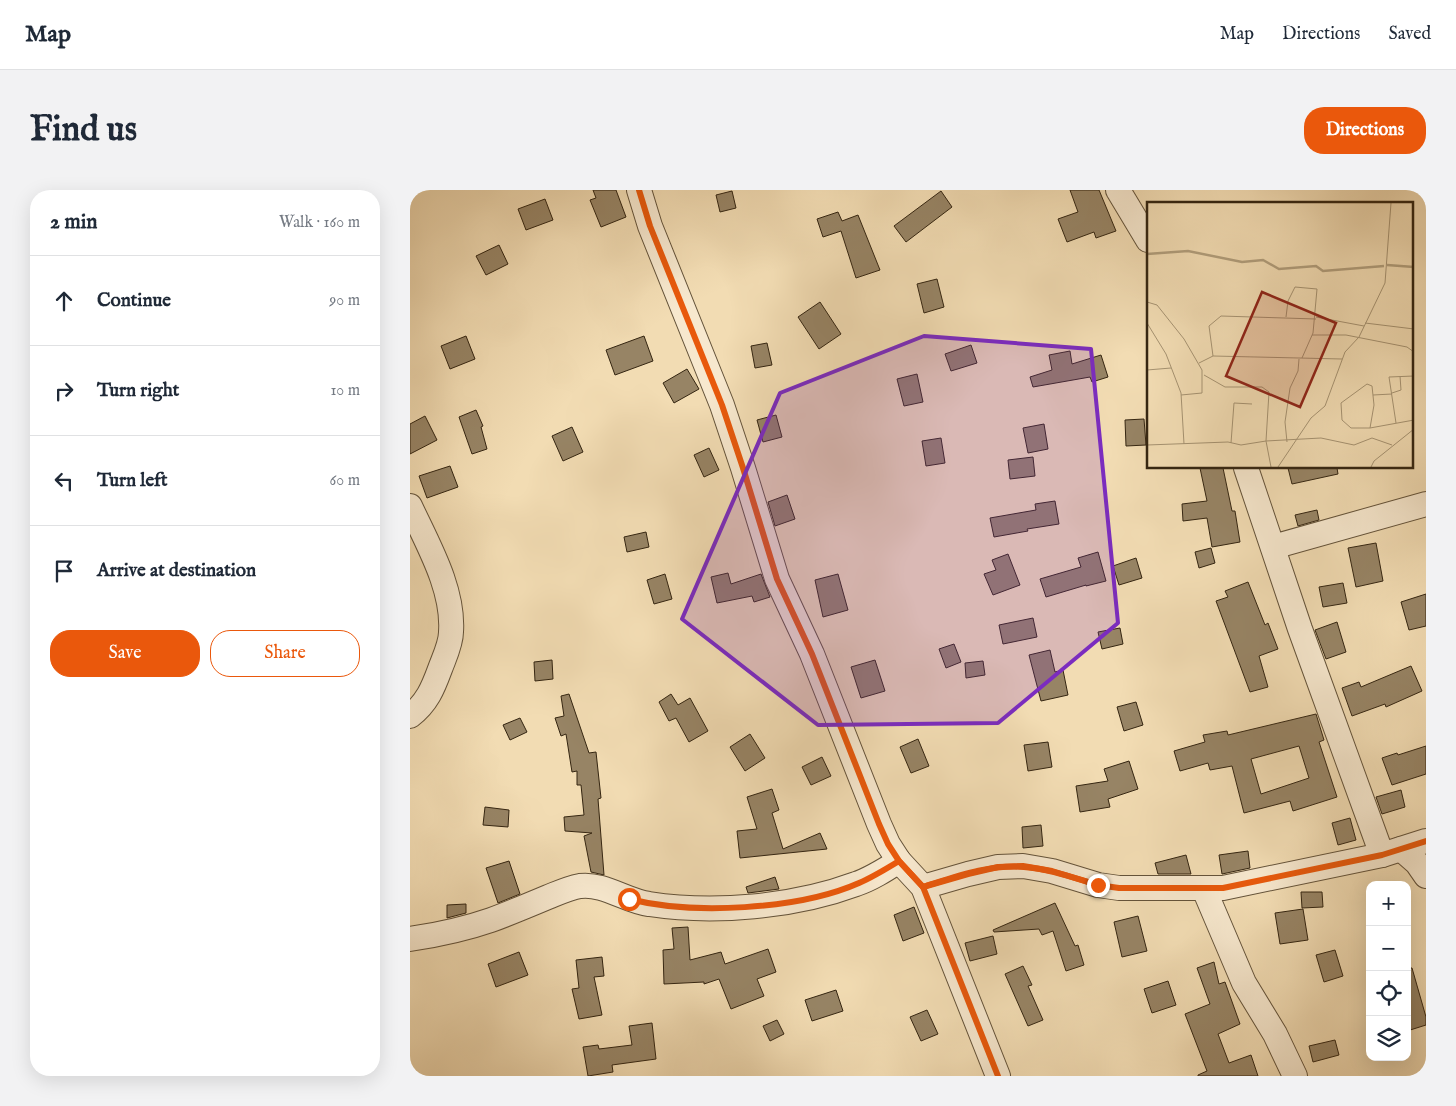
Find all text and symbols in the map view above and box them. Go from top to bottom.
text: Map [25,19,71,50]
text: Map [1220,23,1254,46]
text: Directions [1282,23,1360,46]
text: Saved [1388,23,1431,46]
button: Directions [1304,107,1426,154]
text: Find us [30,108,137,153]
inset map [1147,202,1414,469]
text: 2 min [50,209,97,236]
text: Walk · 160 m [279,213,360,233]
icon: ahead [50,287,78,315]
text: Continue [97,289,171,313]
text: 90 m [329,291,360,311]
icon: right [50,377,78,405]
text: Turn right [97,379,179,403]
text: 10 m [330,381,360,401]
icon: left [50,467,78,495]
text: Turn left [97,469,168,493]
text: 60 m [330,471,360,491]
icon: arrive [50,557,78,585]
text: Arrive at destination [97,559,256,583]
button: Save [50,630,200,677]
button: Share [210,630,360,677]
route end [1087,874,1110,897]
map controls [1366,881,1411,1061]
button: + [1366,881,1411,926]
route start [618,888,641,911]
button: − [1366,926,1411,971]
button: locate [1366,971,1411,1016]
button: layers [1366,1016,1411,1061]

